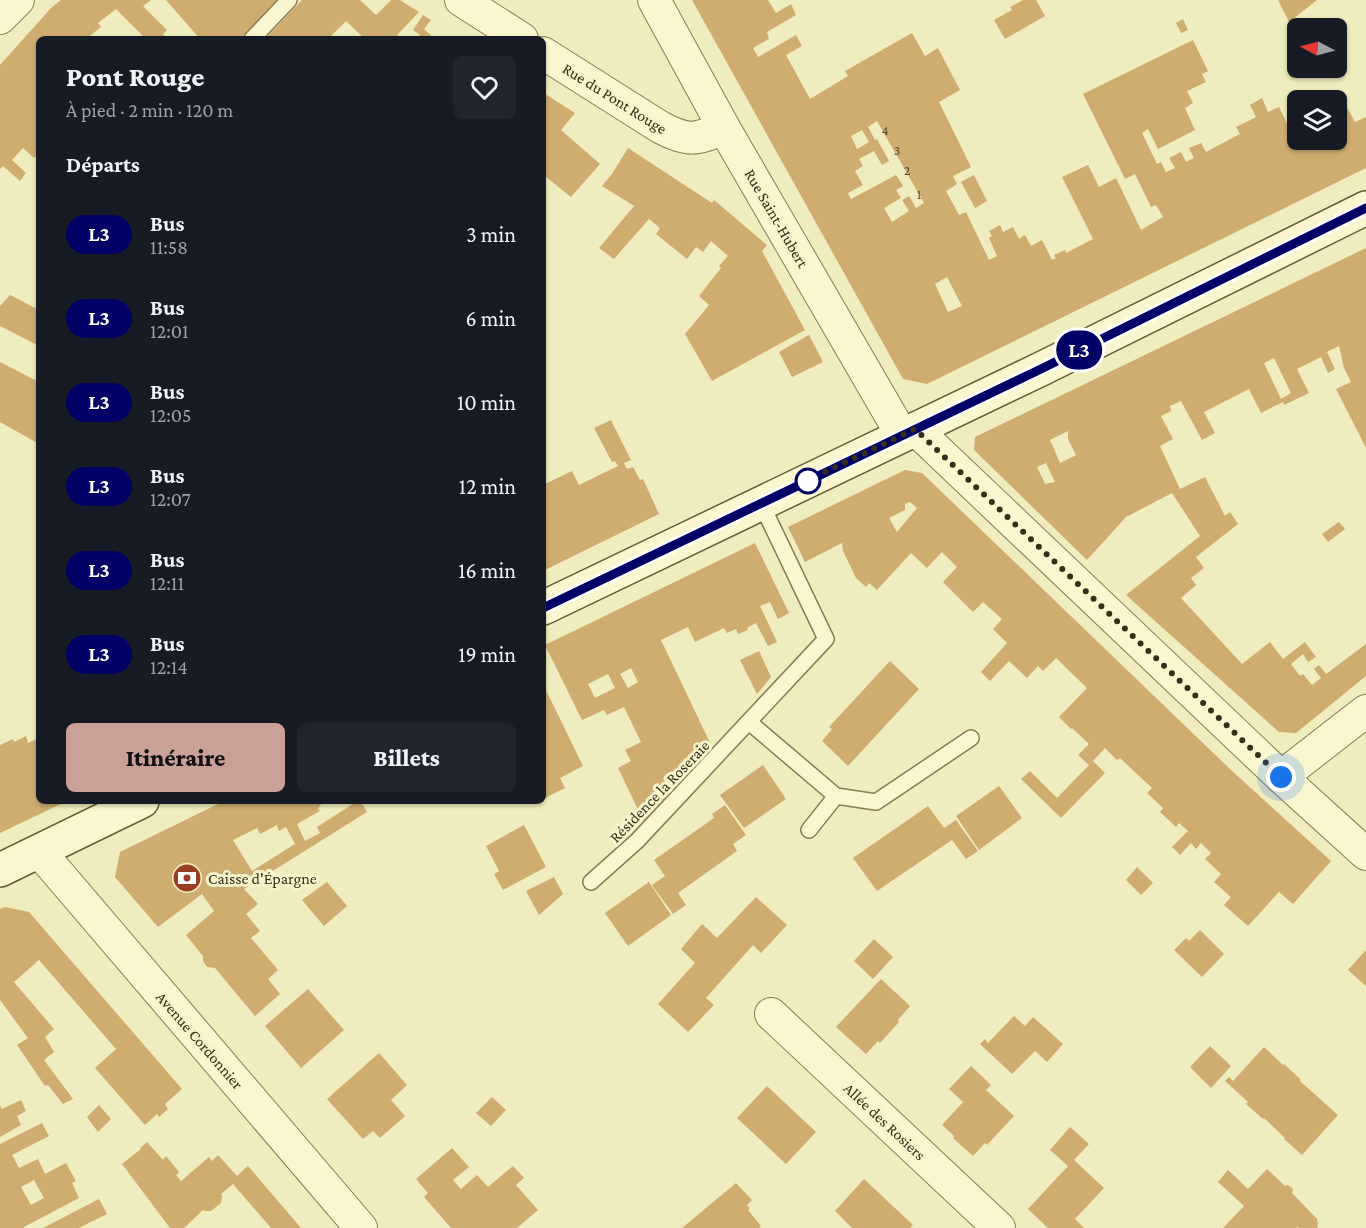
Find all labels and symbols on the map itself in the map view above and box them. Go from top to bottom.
north arrow [1287,18,1347,78]
street label: Rue du Pont Rouge [559,60,670,138]
house number: 4 [881,122,889,138]
house number: 3 [894,142,900,158]
house number: 2 [904,162,911,178]
street label: Rue Saint-Hubert [741,166,812,271]
house number: 1 [917,186,922,202]
line badge: L3 [1052,330,1106,370]
unlabelled marker [795,468,821,494]
street label: Résidence la Roseraie [606,737,712,846]
your location [1266,762,1296,792]
bank icon: Caisse d'Épargne [171,862,203,894]
place label: Caisse d'Épargne [208,870,317,888]
street label: Avenue Cordonnier [153,988,247,1093]
street label: Allée des Rosiers [840,1079,929,1163]

